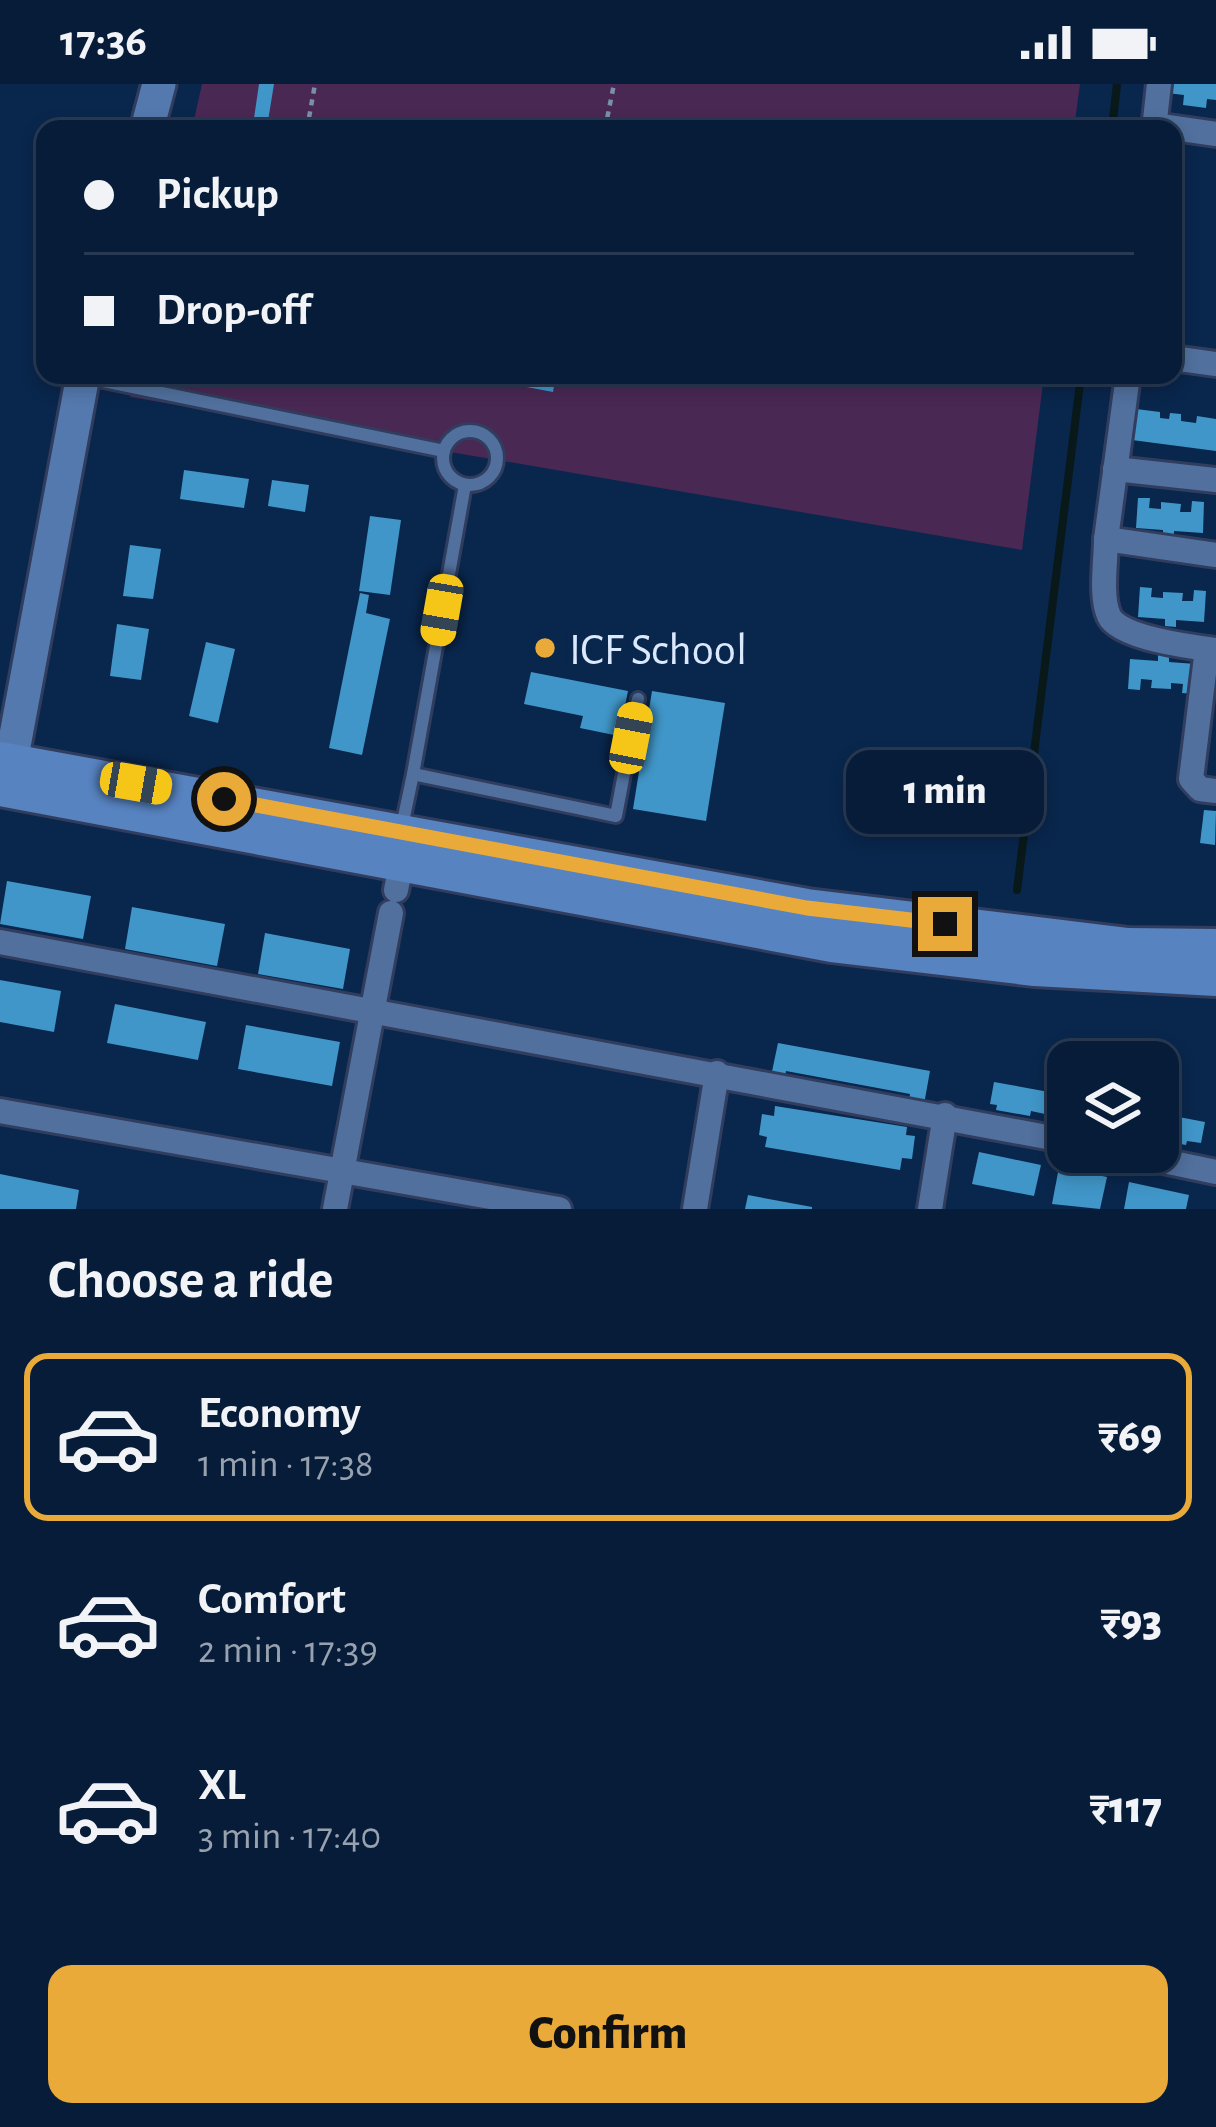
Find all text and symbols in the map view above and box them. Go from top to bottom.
text: 17:36 [60,19,147,64]
text: Pickup [156,172,279,217]
text: Drop-off [156,288,311,333]
car [418,571,466,649]
place label: ICF School [569,628,747,673]
marker: ICF School [532,635,558,661]
car [606,699,656,777]
callout: 1 min [846,750,1044,834]
car [97,759,175,807]
route start [197,772,251,826]
text: 1 min [903,772,987,811]
route end [918,897,972,951]
map controls [1047,1041,1179,1173]
button: layers [1047,1041,1179,1173]
text: Choose a ride [48,1254,334,1308]
icon: car [54,1383,162,1491]
text: Economy [198,1391,361,1436]
text: ₹69 [1099,1414,1162,1459]
text: 1 min · 17:38 [198,1445,374,1484]
icon: car [54,1569,162,1677]
text: Comfort [198,1577,346,1622]
text: ₹93 [1101,1600,1162,1645]
text: 2 min · 17:39 [198,1631,378,1670]
icon: car [54,1755,162,1863]
text: XL [198,1763,246,1808]
text: ₹117 [1090,1786,1162,1831]
text: 3 min · 17:40 [198,1817,381,1856]
button: Confirm [48,1965,1168,2103]

